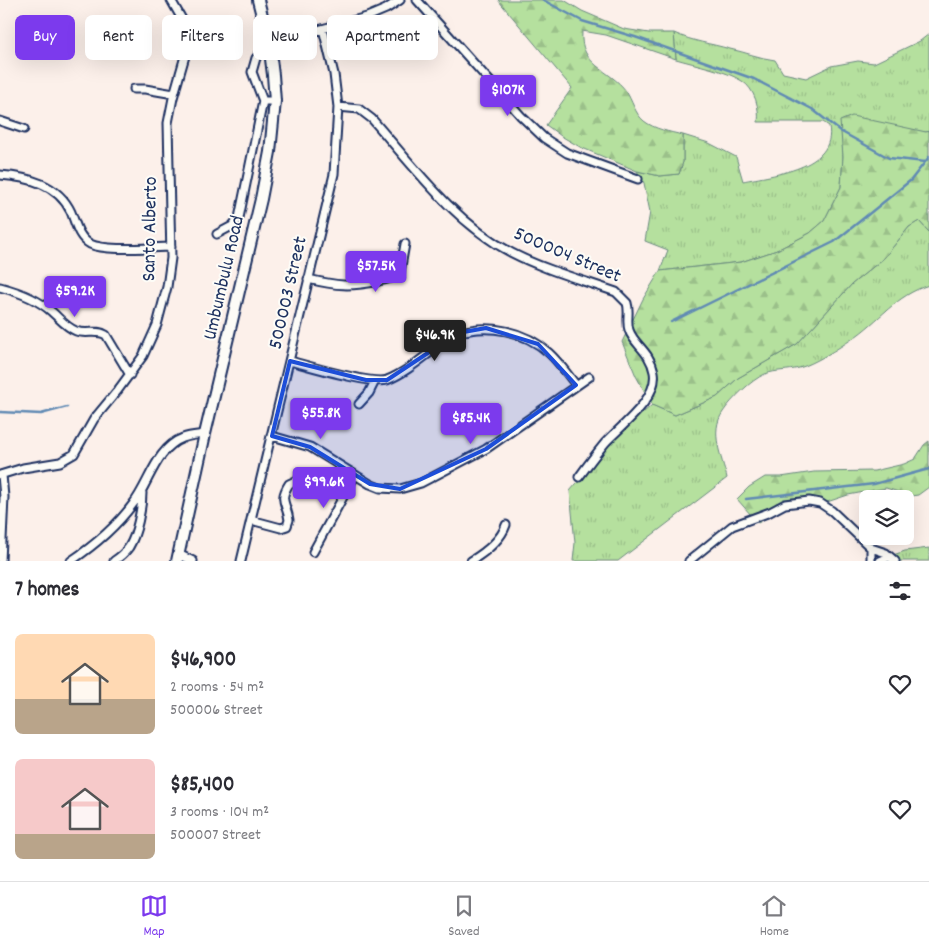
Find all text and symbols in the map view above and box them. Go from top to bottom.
chip: Buy [15,15,75,60]
chip: Rent [85,15,152,60]
chip: Filters [162,15,243,60]
chip: New [253,15,317,60]
chip: Apartment [327,15,438,60]
pin: $107K [473,74,543,117]
text: $107K [491,79,525,102]
street label: Santo Alberto [136,176,166,282]
street label: Umbumbulu Road [197,213,253,343]
street label: 500004 Street [509,221,625,291]
street label: 500003 Street [262,234,316,352]
pin: $57.5K [335,250,417,293]
text: $57.5K [356,255,396,278]
pin: $59.2K [34,276,116,318]
text: $59.2K [55,280,95,303]
pin: $46.9K [394,320,476,362]
text: $46.9K [415,324,455,347]
pin: $55.8K [280,398,362,440]
text: $55.8K [301,402,341,425]
pin: $85.4K [430,402,512,445]
text: $85.4K [452,407,490,430]
pin: $99.6K [283,466,365,509]
text: $99.6K [304,471,344,494]
map controls [859,490,914,545]
button: layers [859,490,914,545]
text: 7 homes [15,576,79,606]
icon: filters [886,577,914,605]
text: $46,900 [170,646,236,676]
icon: home [55,654,115,714]
icon: heart [886,670,914,698]
text: 2 rooms · 54 m² [170,676,264,699]
text: 500006 Street [170,699,263,722]
text: $85,400 [170,771,234,801]
icon: home [55,779,115,839]
icon: heart [886,795,914,823]
text: 3 rooms · 104 m² [170,801,269,824]
text: 500007 Street [170,824,261,847]
tab: Map [140,892,168,942]
tab: Saved [448,892,480,942]
tab: Home [760,892,789,942]

